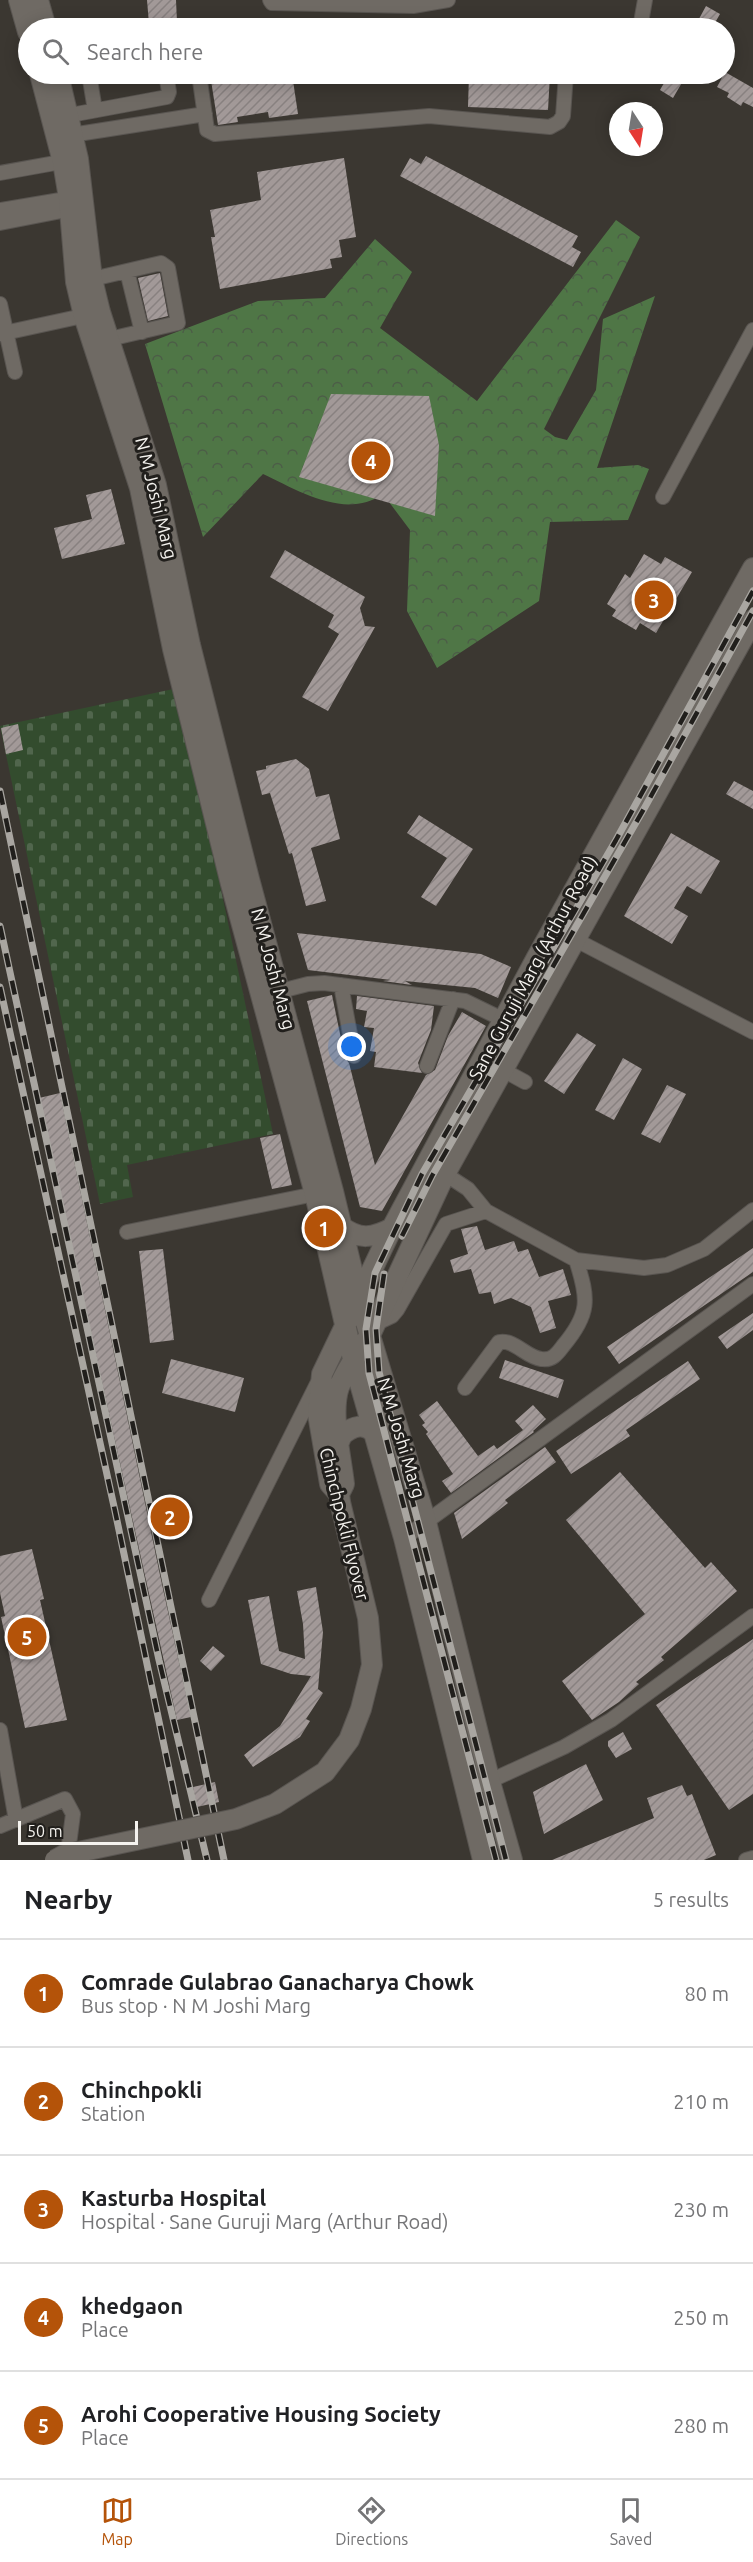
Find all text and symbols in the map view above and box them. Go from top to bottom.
search box [18,18,735,84]
icon: search [39,35,72,68]
text: Search here [87,39,203,64]
north arrow [609,102,663,156]
street label: N M Joshi Marg [132,435,182,561]
pin: 4 [352,438,391,484]
pin: 3 [634,578,674,622]
street label: Sane Guruji Marg (Arthur Road) [464,852,601,1084]
street label: N M Joshi Marg [248,906,300,1032]
your location [337,1032,366,1061]
pin: 1 [304,1206,344,1250]
street label: N M Joshi Marg [374,1375,430,1500]
street label: Chinchpokli Flyover [316,1445,374,1602]
pin: 2 [150,1494,190,1540]
pin: 5 [8,1614,46,1660]
scale bar [18,1818,138,1846]
text: 50 m [27,1822,63,1840]
text: Nearby [24,1885,112,1914]
text: 5 results [653,1888,729,1911]
text: Comrade Gulabrao Ganacharya Chowk [81,1969,474,1994]
text: 1 [38,1982,49,2005]
text: 80 m [685,1982,729,2005]
text: Bus stop · N M Joshi Marg [81,1994,311,2017]
text: Chinchpokli [81,2077,202,2102]
text: 2 [38,2090,49,2113]
text: 210 m [673,2090,729,2113]
text: Station [81,2102,145,2125]
text: Kasturba Hospital [81,2185,266,2210]
text: 3 [38,2198,49,2221]
text: 230 m [673,2198,729,2221]
text: Hospital · Sane Guruji Marg (Arthur Road) [81,2210,449,2233]
text: khedgaon [81,2293,183,2318]
text: 4 [38,2306,49,2329]
text: 250 m [673,2306,729,2329]
text: Place [81,2318,129,2341]
text: Arohi Cooperative Housing Society [81,2401,441,2426]
text: 5 [38,2414,49,2437]
text: 280 m [673,2414,729,2437]
text: Place [81,2426,129,2449]
tab: Map [101,2494,134,2548]
tab: Directions [335,2494,408,2548]
tab: Saved [610,2494,652,2548]

